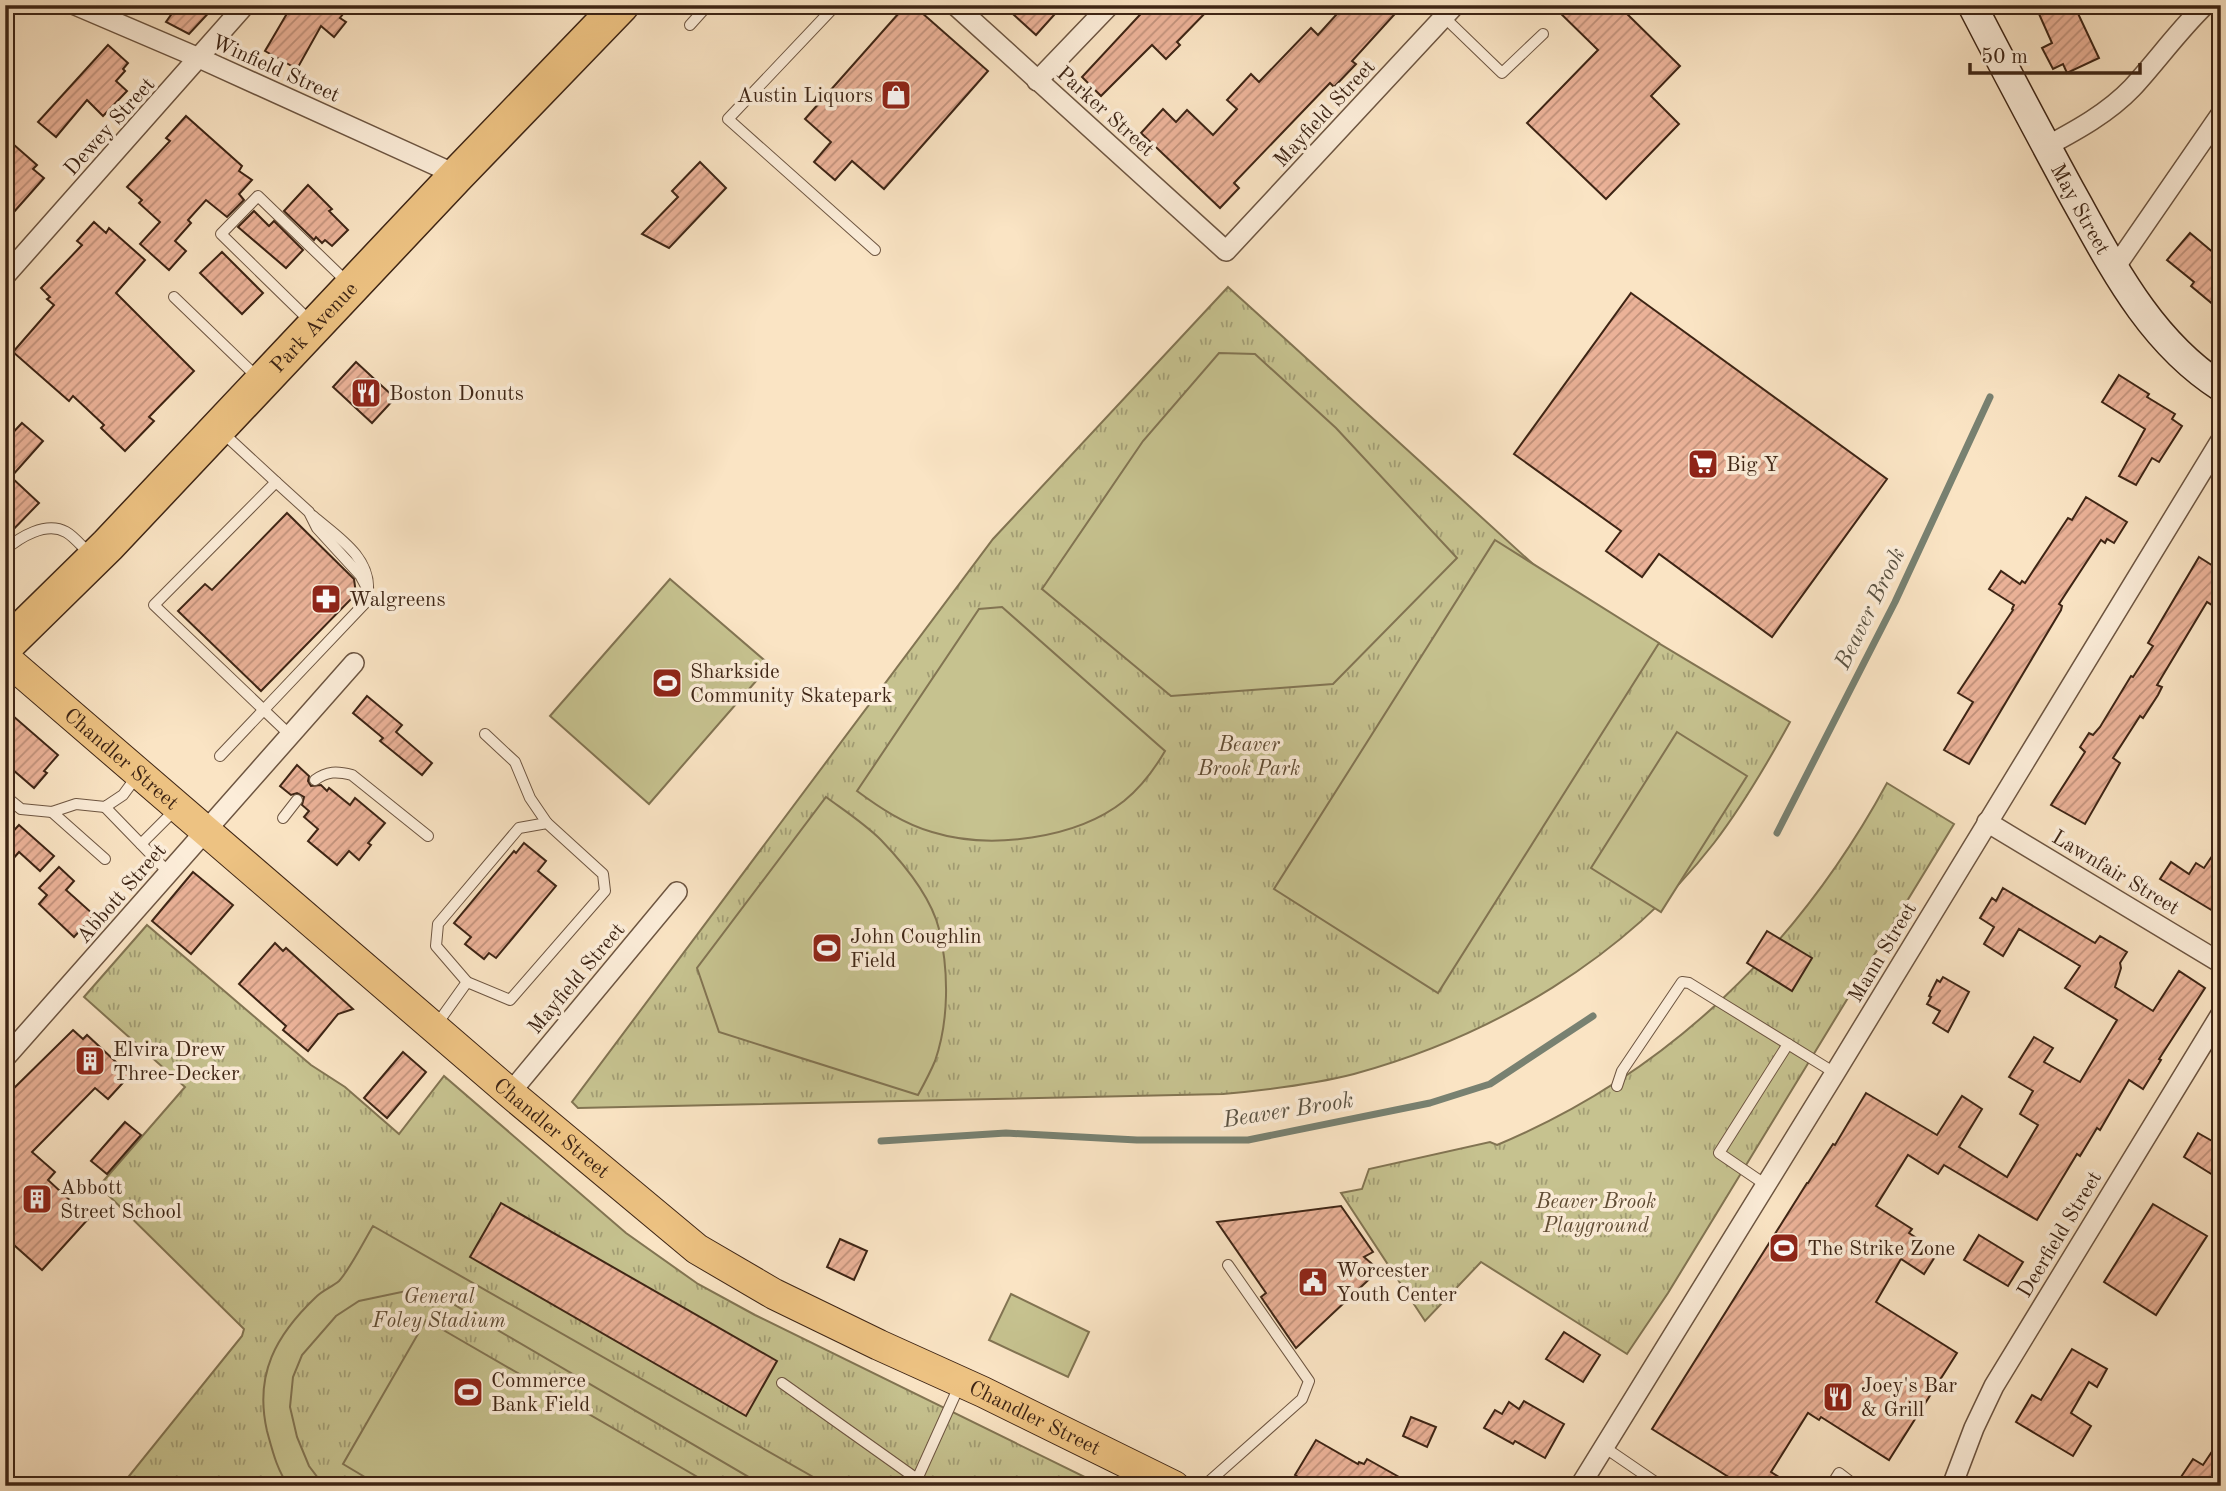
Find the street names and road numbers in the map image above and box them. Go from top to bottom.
street label: Winfield Street [208,32,342,107]
street label: Mayfield Street [1270,57,1380,172]
street label: Parker Street [1052,63,1158,161]
street label: Dewey Street [61,74,159,180]
street label: May Street [2046,161,2113,259]
street label: Park Avenue [267,279,362,377]
street label: Chandler Street [59,705,182,815]
street label: Lawnfair Street [2048,827,2183,920]
street label: Abbott Street [73,840,171,948]
street label: Mann Street [1845,899,1921,1006]
street label: Mayfield Street [525,919,629,1038]
street label: Chandler Street [489,1075,613,1183]
street label: Deerfield Street [2014,1168,2106,1302]
street label: Chandler Street [965,1378,1103,1460]

